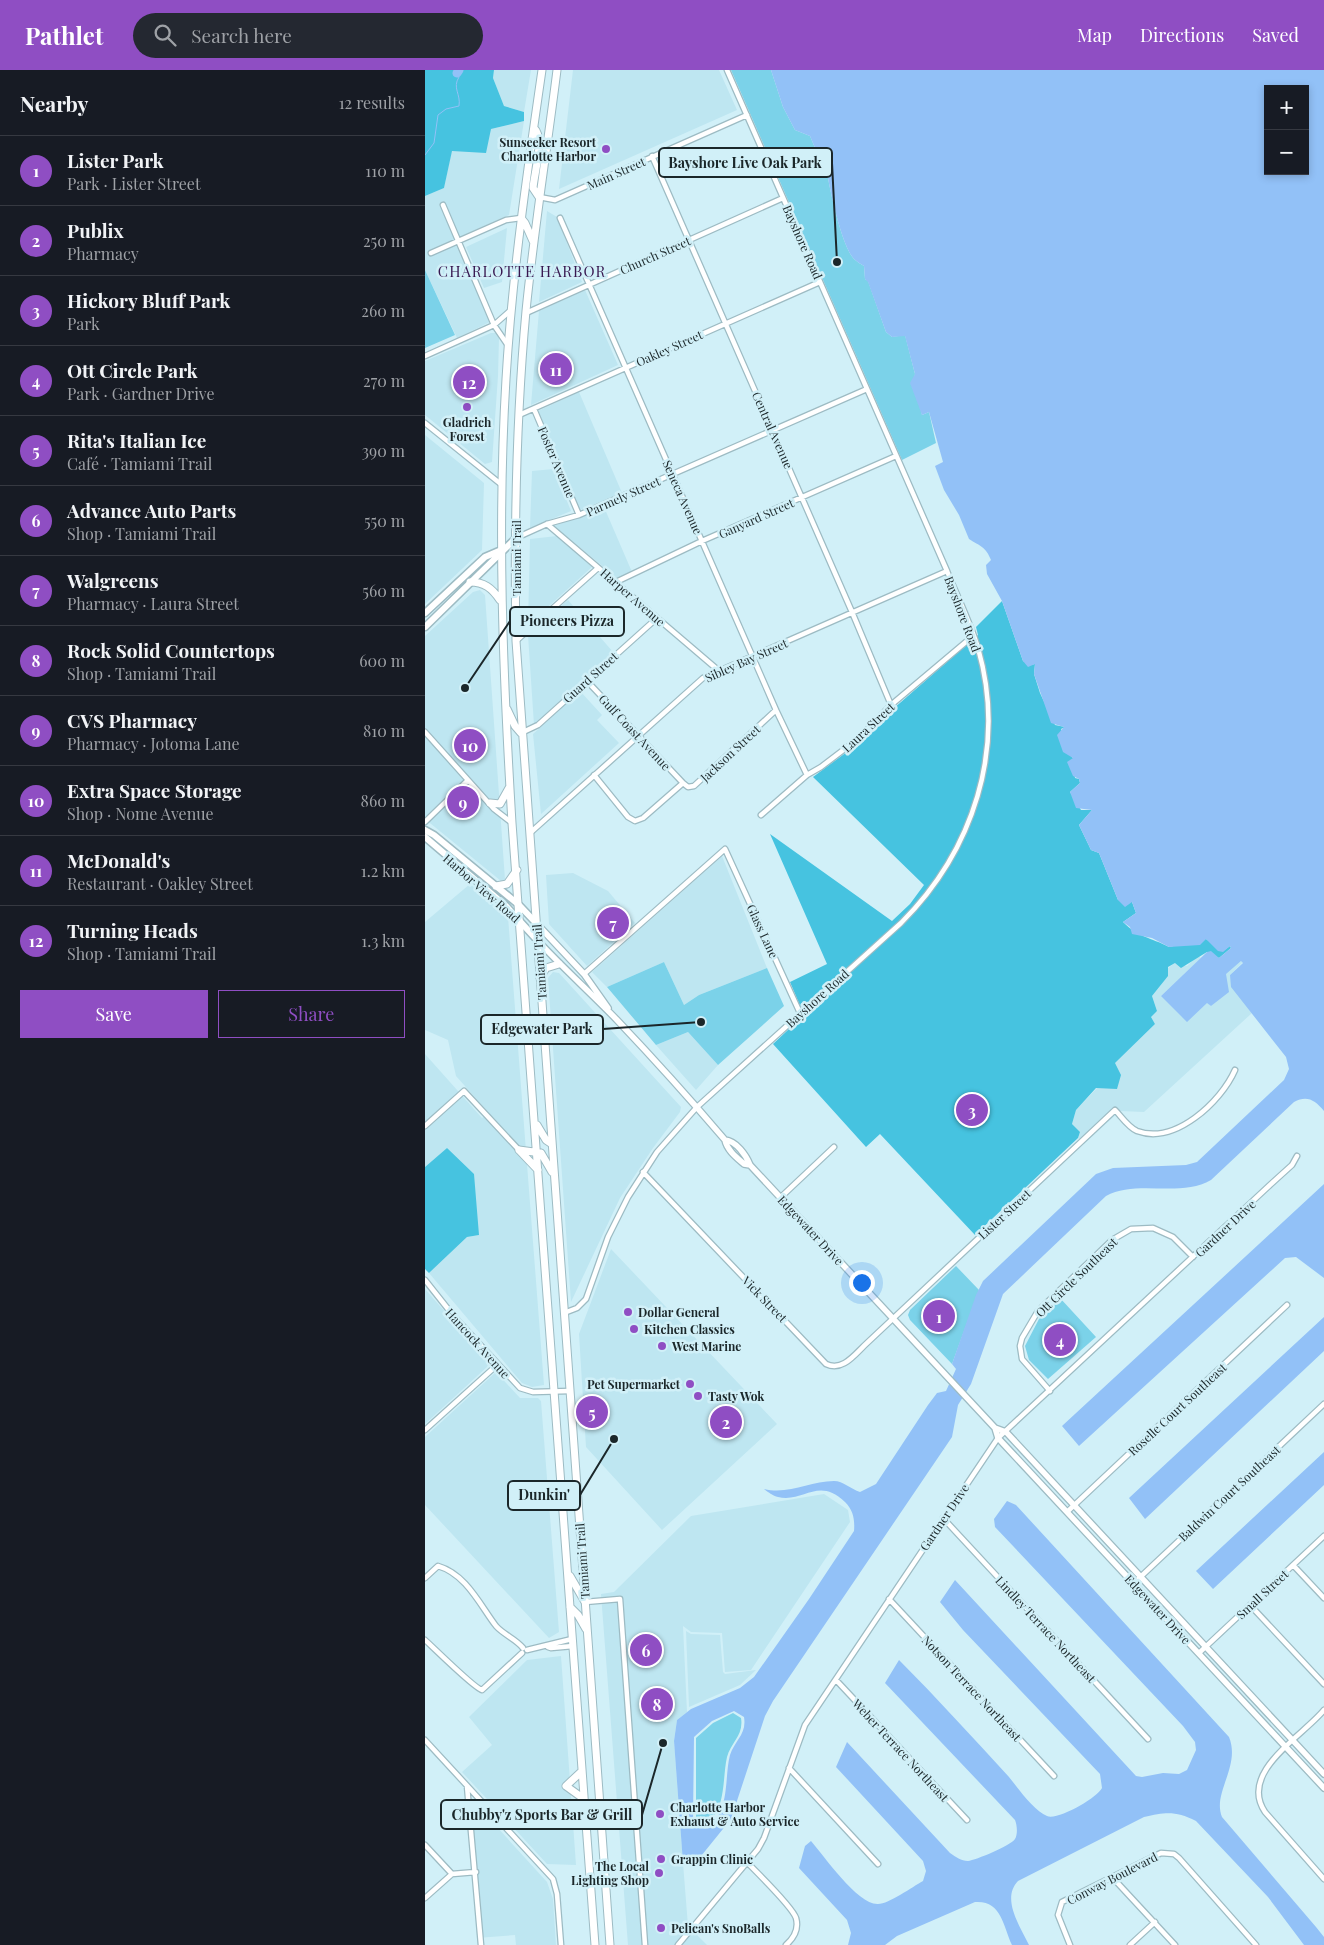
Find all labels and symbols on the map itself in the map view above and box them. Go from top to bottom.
place label: Sunseeker Resort Charlotte Harbor [499,134,597,164]
marker: Sunseeker Resort Charlotte Harbor [600,143,612,155]
callout: Bayshore Live Oak Park [659,148,832,177]
street label: Main Street [584,153,648,193]
text: Bayshore Live Oak Park [668,153,823,172]
street label: Bayshore Road [779,202,827,282]
street label: Church Street [617,232,693,278]
district label: CHARLOTTE HARBOR [438,261,606,281]
street label: Oakley Street [633,326,706,370]
pin: 11 [540,350,572,388]
pin: 12 [453,363,485,401]
street label: Central Avenue [749,389,797,471]
marker: Gladrich Forest [461,401,473,413]
place label: Gladrich Forest [443,414,492,444]
street label: Foster Avenue [535,424,579,500]
street label: Seneca Avenue [659,457,707,537]
street label: Parmely Street [583,472,663,519]
street label: Ganyard Street [716,494,797,542]
street label: Tamiami Trail [508,519,524,596]
street label: Harper Avenue [597,565,669,629]
street label: Bayshore Road [941,574,985,654]
callout: Pioneers Pizza [510,607,624,636]
text: Pioneers Pizza [520,611,615,630]
street label: Sibley Bay Street [702,634,791,685]
street label: Guard Street [559,648,621,706]
street label: Gulf Coast Avenue [596,691,674,773]
street label: Laura Street [838,698,898,755]
street label: Jackson Street [696,721,764,786]
pin: 10 [454,726,486,764]
pin: 9 [447,783,479,821]
street label: Harbor View Road [440,850,524,926]
street label: Glass Lane [744,901,782,961]
pin: 7 [597,904,629,942]
street label: Tamiami Trail [528,923,550,1000]
street label: Bayshore Road [782,965,852,1031]
callout: Edgewater Park [481,1015,603,1044]
text: Edgewater Park [491,1019,594,1038]
pin: 3 [956,1091,988,1129]
street label: Lister Street [974,1185,1034,1243]
street label: Edgewater Drive [775,1192,847,1268]
street label: Gardner Drive [1191,1196,1259,1260]
street label: Ott Circle Southeast [1032,1233,1121,1320]
your location [849,1270,875,1296]
street label: Vick Street [738,1272,791,1326]
pin: 1 [923,1297,955,1335]
place label: Dollar General [638,1304,720,1320]
street label: Hancock Avenue [442,1305,514,1381]
marker: Dollar General [622,1306,634,1318]
place label: Kitchen Classics [644,1321,735,1337]
pin: 4 [1044,1321,1076,1359]
marker: Kitchen Classics [628,1323,640,1335]
place label: West Marine [671,1338,741,1354]
marker: West Marine [656,1340,668,1352]
street label: Roselle Court Southeast [1124,1359,1230,1459]
place label: Pet Supermarket [587,1376,681,1392]
marker: Pet Supermarket [684,1378,696,1390]
place label: Tasty Wok [708,1388,765,1404]
marker: Tasty Wok [692,1390,704,1402]
pin: 5 [576,1393,608,1431]
pin: 2 [710,1403,742,1441]
street label: Baldwin Court Southeast [1175,1441,1284,1544]
callout: Dunkin' [508,1481,580,1510]
street label: Gardner Drive [916,1481,972,1553]
text: Dunkin' [518,1485,570,1504]
street label: Tamiami Trail [571,1522,593,1599]
street label: Small Street [1233,1565,1292,1622]
street label: Edgewater Drive [1122,1571,1194,1647]
street label: Lindley Terrace Northeast [992,1572,1100,1686]
pin: 6 [630,1631,662,1669]
street label: Notson Terrace Northeast [919,1632,1026,1745]
pin: 8 [641,1685,673,1723]
street label: Weber Terrace Northeast [849,1695,953,1805]
place label: Charlotte Harbor Exhaust & Auto Service [670,1799,800,1829]
callout: Chubby'z Sports Bar & Grill [441,1800,642,1829]
text: Chubby'z Sports Bar & Grill [452,1805,633,1824]
marker: Charlotte Harbor Exhaust & Auto Service [654,1808,666,1820]
street label: Conway Boulevard [1064,1848,1160,1908]
place label: Grappin Clinic [671,1851,753,1867]
marker: Grappin Clinic [655,1853,667,1865]
place label: The Local Lighting Shop [571,1858,649,1888]
marker: The Local Lighting Shop [653,1867,665,1879]
place label: Pelican's SnoBalls [671,1920,771,1936]
marker: Pelican's SnoBalls [655,1922,667,1934]

